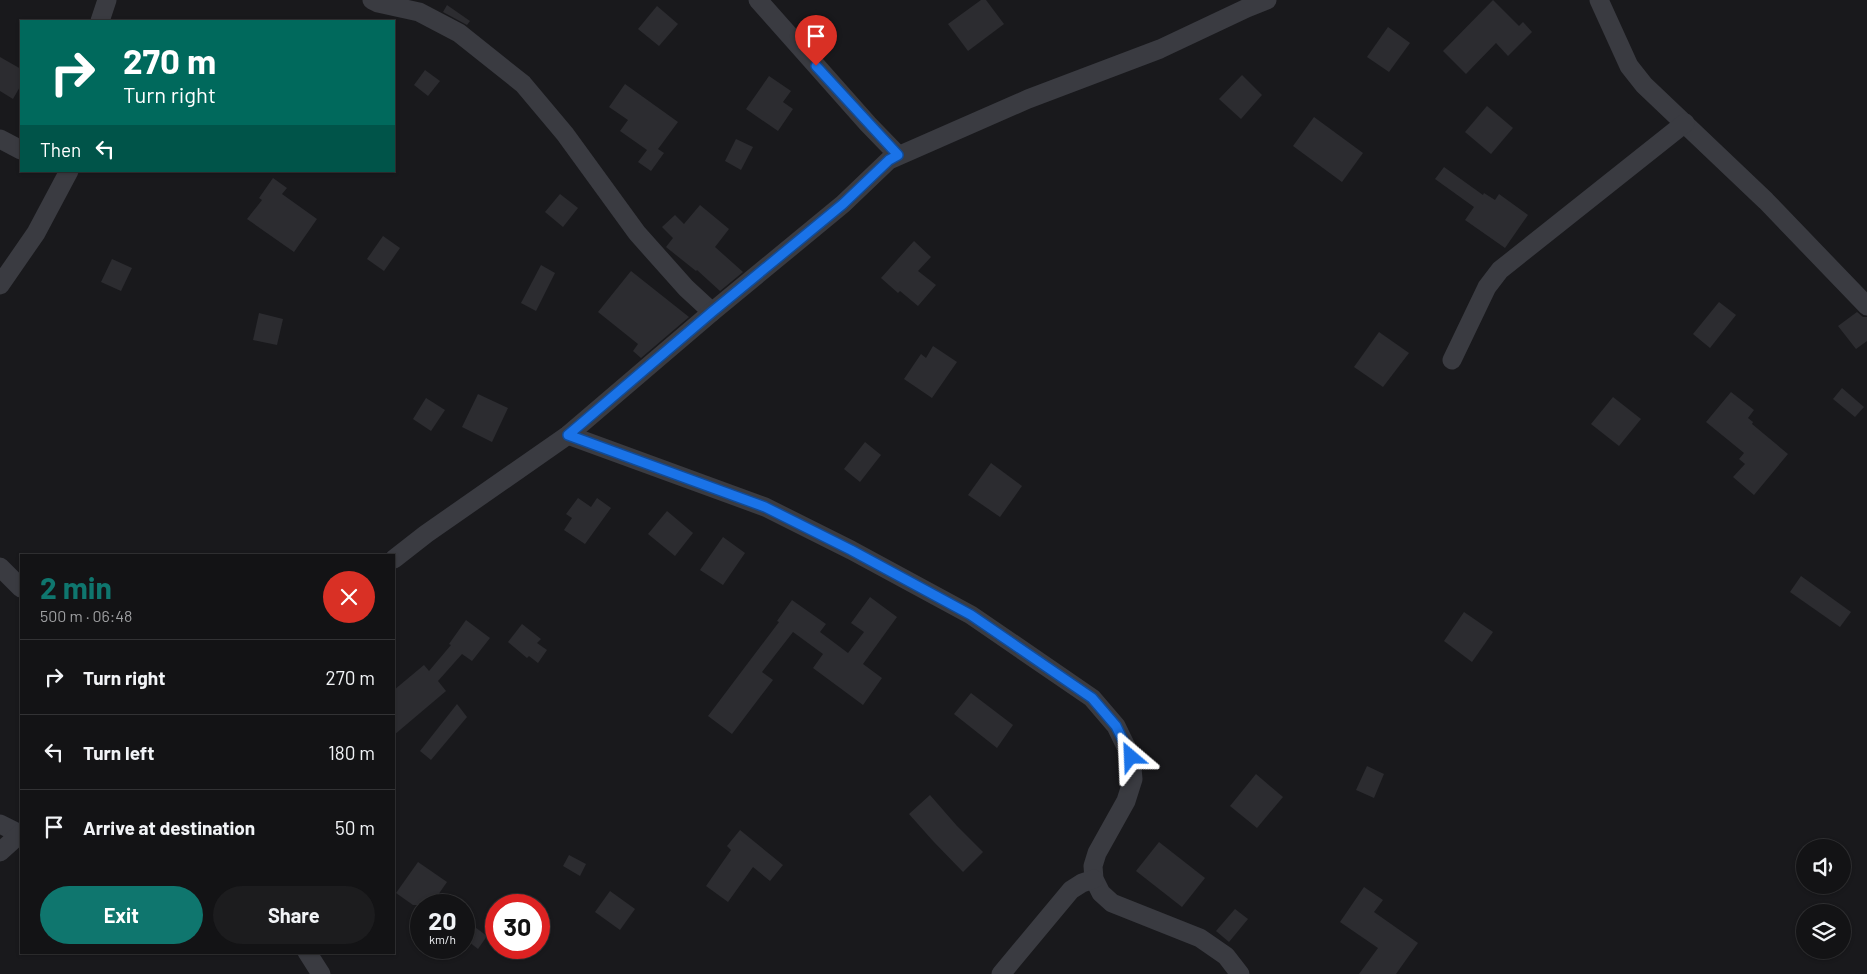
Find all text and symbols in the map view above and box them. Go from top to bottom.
pin [795,15,837,66]
icon: arrive [802,22,830,50]
text: 270 m [123,39,216,81]
icon: right [40,40,105,105]
text: Turn right [123,81,216,107]
icon: left [91,135,119,163]
text: Then [40,138,81,161]
text: 2 min [40,569,112,605]
button: close [323,571,375,623]
text: 500 m · 06:48 [40,606,132,625]
icon: right [40,663,68,691]
text: Turn right [83,666,165,689]
text: 270 m [326,666,375,689]
position arrow [1104,730,1156,782]
icon: left [40,738,68,766]
text: Turn left [83,741,154,764]
text: 180 m [328,741,375,764]
icon: arrive [40,813,68,841]
text: Arrive at destination [83,816,255,839]
text: 50 m [335,816,375,839]
map controls [1796,839,1851,959]
button: sound [1796,839,1851,894]
button: Exit [40,886,203,944]
button: Share [213,886,375,944]
speed limit sign: 30 [485,894,550,959]
button: layers [1796,904,1851,959]
text: 20 [428,905,457,935]
text: km/h [429,932,456,946]

